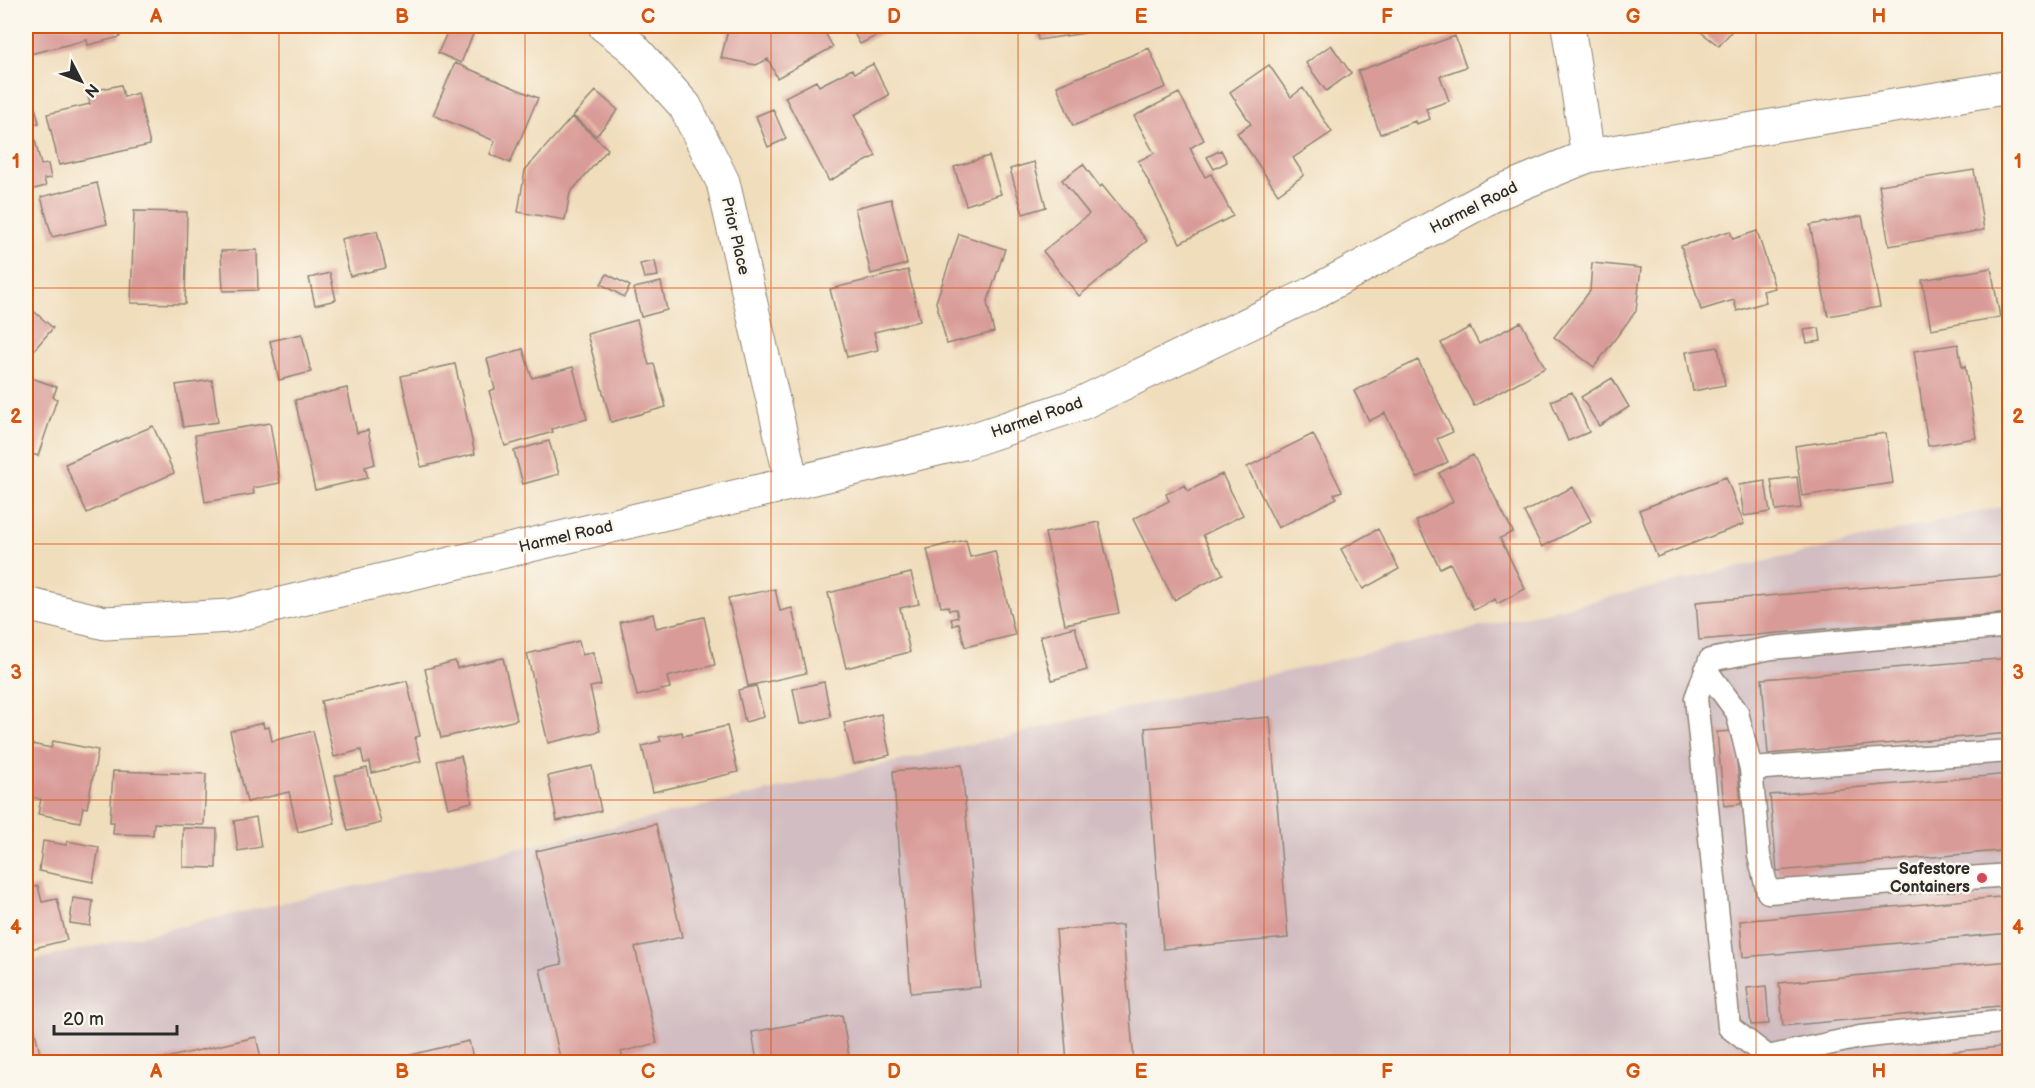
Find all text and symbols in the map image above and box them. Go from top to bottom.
text: A [149,5,163,29]
text: B [395,5,409,29]
text: C [641,5,655,29]
text: D [887,5,901,29]
text: E [1135,5,1148,29]
text: F [1381,5,1393,29]
text: G [1626,5,1641,29]
text: H [1872,5,1886,29]
north arrow [51,51,111,111]
text: N [80,79,102,101]
text: 1 [12,150,20,174]
text: 1 [2014,150,2022,174]
street label: Harmel Road [1427,178,1521,238]
street label: Prior Place [717,195,753,277]
street label: Harmel Road [989,393,1085,443]
text: 2 [10,405,22,429]
text: 2 [2012,405,2024,429]
street label: Harmel Road [517,517,615,557]
text: 3 [10,661,22,685]
text: 3 [2012,661,2024,685]
place label: Safestore Containers [1890,860,1970,897]
marker: Safestore Containers [1975,871,1989,885]
text: 4 [10,916,22,940]
text: 4 [2012,916,2024,940]
scale bar [54,998,177,1036]
text: 20 m [63,1009,104,1030]
text: A [149,1060,163,1084]
text: B [395,1060,409,1084]
text: C [641,1060,655,1084]
text: D [887,1060,901,1084]
text: E [1135,1060,1148,1084]
text: F [1381,1060,1393,1084]
text: G [1626,1060,1641,1084]
text: H [1872,1060,1886,1084]

